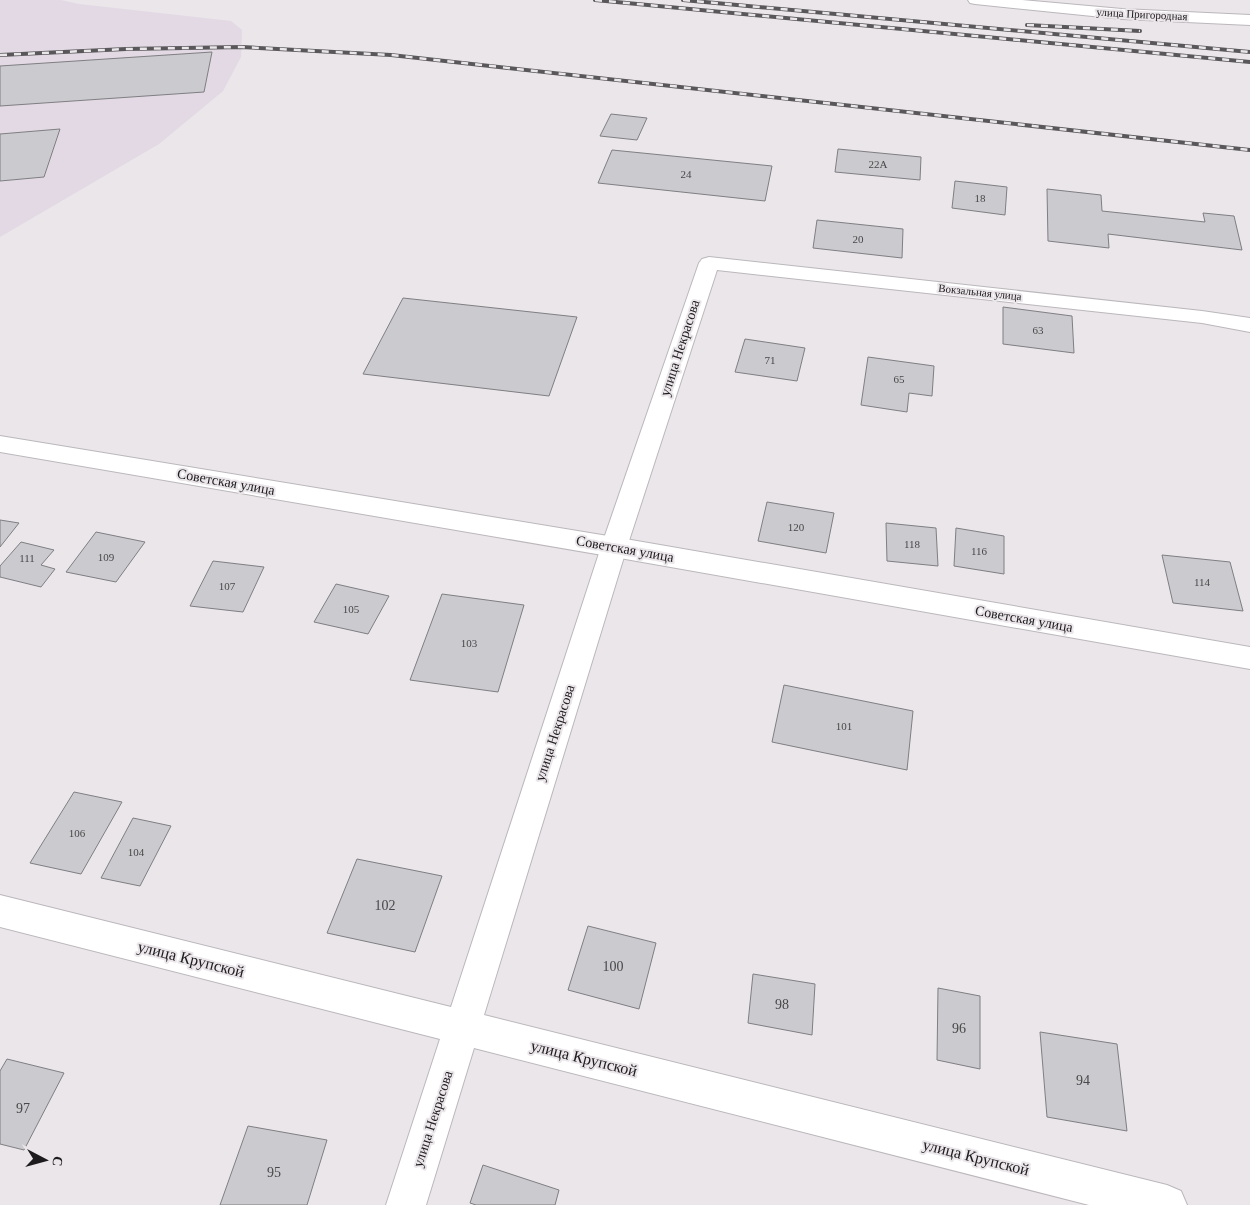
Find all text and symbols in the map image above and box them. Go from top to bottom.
street label: улица Пригородная [1096,6,1188,22]
house number: 22А [869,158,888,170]
house number: 24 [681,168,692,180]
house number: 18 [975,192,986,204]
house number: 20 [853,233,864,245]
street label: Вокзальная улица [938,282,1022,302]
street label: улица Некрасова [657,297,703,398]
house number: 63 [1033,324,1044,336]
house number: 71 [765,354,776,366]
house number: 65 [894,373,905,385]
street label: Советская улица [176,466,277,498]
house number: 120 [788,521,805,533]
street label: Советская улица [575,533,676,565]
house number: 118 [904,538,921,550]
house number: 116 [971,545,988,557]
house number: 109 [98,551,115,563]
house number: 111 [19,552,35,564]
house number: 114 [1194,576,1211,588]
house number: 107 [219,580,236,592]
house number: 105 [343,603,360,615]
street label: Советская улица [974,603,1075,635]
house number: 103 [461,637,478,649]
street label: улица Некрасова [532,682,578,783]
house number: 101 [836,720,852,732]
house number: 106 [69,827,86,839]
house number: 104 [128,846,145,858]
house number: 102 [375,898,396,913]
street label: улица Крупской [136,938,246,982]
house number: 100 [603,959,624,974]
house number: 98 [775,997,789,1012]
house number: 96 [952,1021,966,1036]
street label: улица Крупской [529,1037,639,1081]
street label: улица Некрасова [410,1068,456,1169]
house number: 94 [1076,1073,1090,1088]
house number: 97 [16,1101,30,1116]
north arrow [20,1135,70,1185]
street label: улица Крупской [921,1136,1031,1180]
text: С [49,1155,65,1167]
house number: 95 [267,1165,281,1180]

